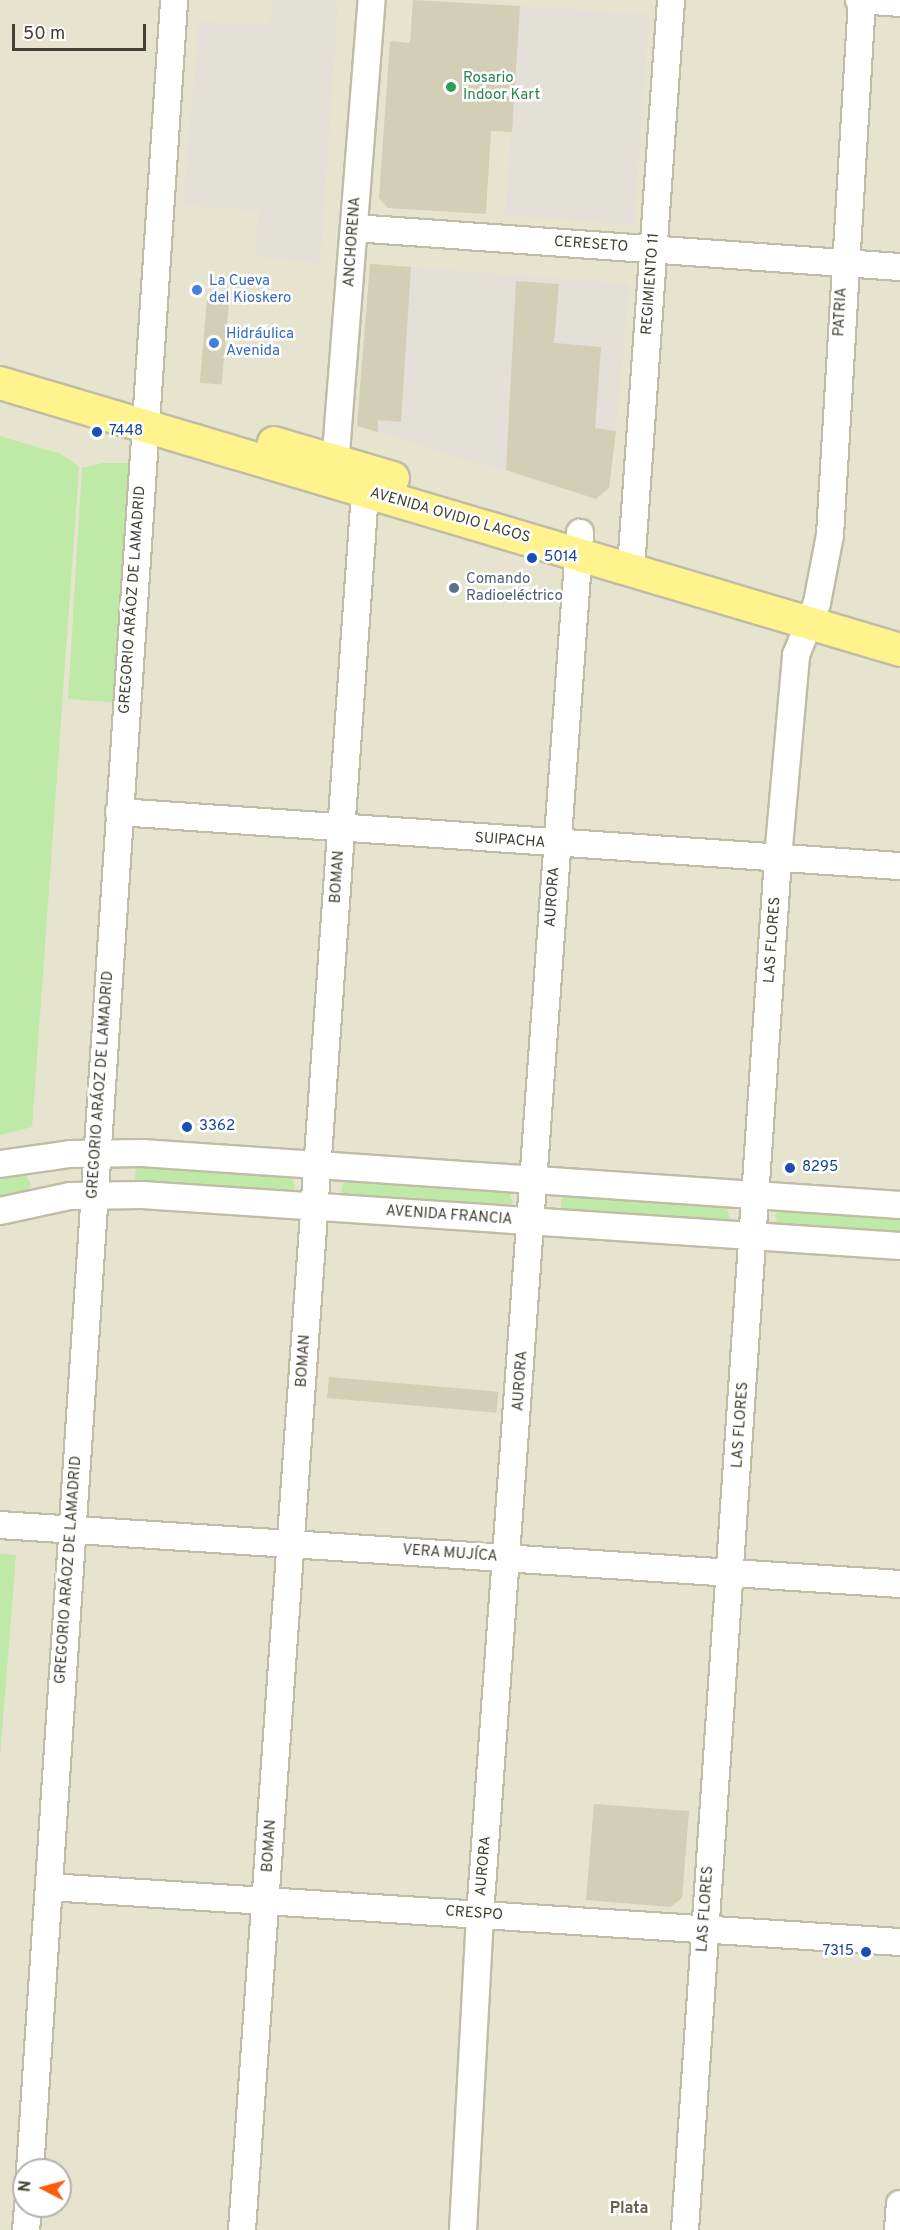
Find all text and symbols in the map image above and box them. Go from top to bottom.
scale bar [15,12,148,50]
text: 50 m [23,23,65,46]
place label: Rosario Indoor Kart [463,69,540,104]
marker: Rosario Indoor Kart [444,80,458,94]
street label: ANCHORENA [341,196,365,288]
street label: REGIMIENTO 11 [638,232,664,336]
street label: CERESETO [553,233,629,257]
place label: La Cueva del Kioskero [209,272,291,307]
marker: La Cueva del Kioskero [190,283,204,297]
street label: PATRIA [831,287,851,337]
place label: Hidráulica Avenida [226,325,294,360]
marker: Hidráulica Avenida [207,336,221,350]
place label: 7448 [109,423,143,441]
marker: 7448 [90,425,104,439]
street label: AVENIDA OVIDIO LAGOS [367,484,533,548]
street label: GREGORIO ARÁOZ DE LAMADRID [116,485,150,715]
place label: 5014 [544,549,578,567]
marker: 5014 [525,551,539,565]
place label: Comando Radioeléctrico [466,570,563,605]
marker: Comando Radioeléctrico [447,581,461,595]
street label: SUIPACHA [474,830,546,852]
street label: BOMAN [327,850,349,904]
street label: AURORA [542,866,564,928]
street label: LAS FLORES [761,896,785,984]
street label: GREGORIO ARÁOZ DE LAMADRID [84,970,118,1200]
place label: 3362 [199,1118,235,1136]
marker: 3362 [180,1120,194,1134]
place label: 8295 [802,1159,838,1177]
marker: 8295 [783,1161,797,1175]
street label: AVENIDA FRANCIA [385,1203,513,1229]
street label: BOMAN [293,1334,315,1388]
street label: AURORA [510,1350,532,1412]
street label: LAS FLORES [729,1381,753,1469]
street label: GREGORIO ARÁOZ DE LAMADRID [52,1455,86,1685]
street label: VERA MUJÍCA [401,1542,499,1566]
street label: BOMAN [259,1819,281,1873]
street label: AURORA [472,1835,496,1897]
street label: LAS FLORES [694,1865,718,1953]
street label: CRESPO [445,1903,503,1925]
place label: 7315 [822,1943,854,1961]
marker: 7315 [859,1945,873,1959]
north arrow [12,2158,72,2218]
text: N [16,2180,37,2193]
district label: Plata [610,2199,648,2219]

